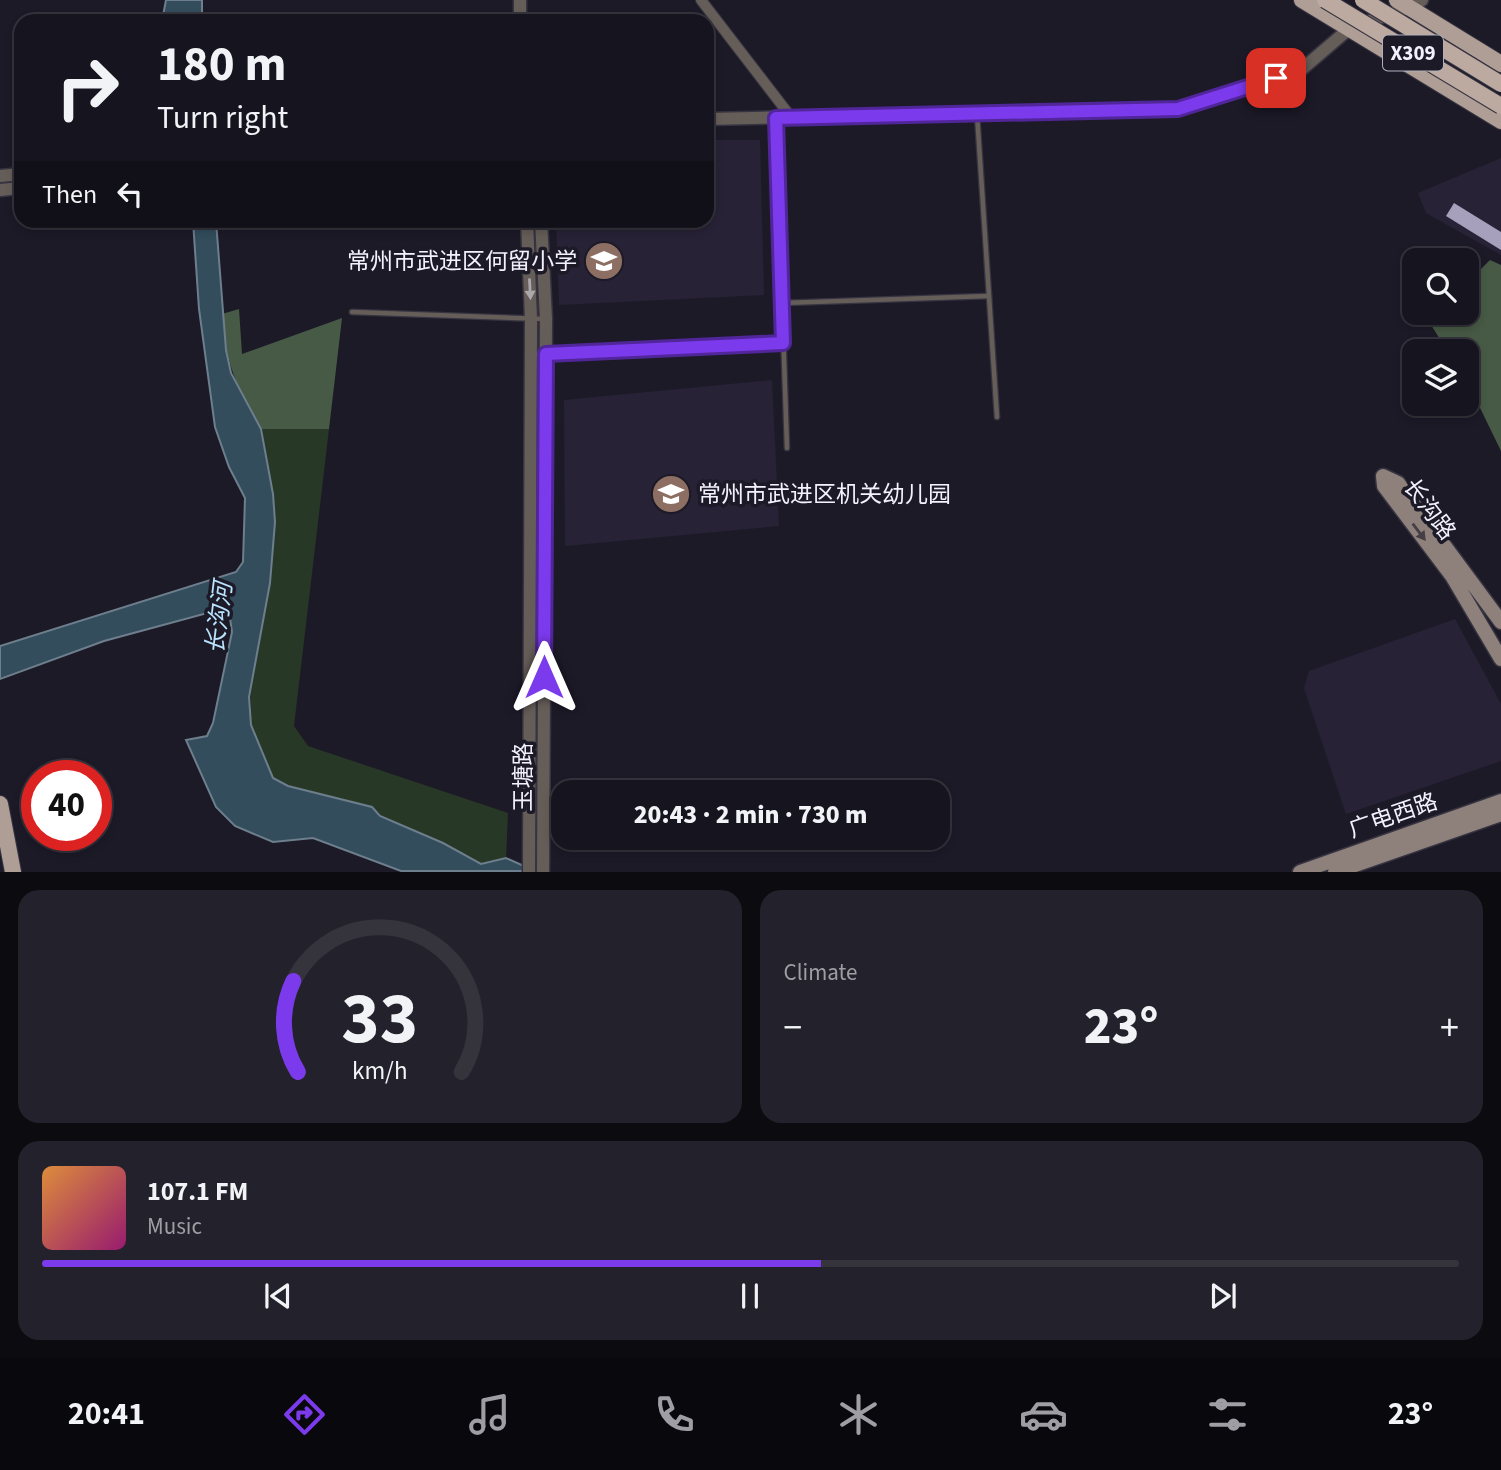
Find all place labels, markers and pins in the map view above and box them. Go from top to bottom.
pin [1246,48,1306,108]
school or university icon: 常州市武进区何留小学 [583,240,625,282]
place label: 常州市武进区何留小学 [347,245,577,278]
school or university icon: 常州市武进区机关幼儿园 [650,473,692,515]
place label: 常州市武进区机关幼儿园 [698,478,951,511]

